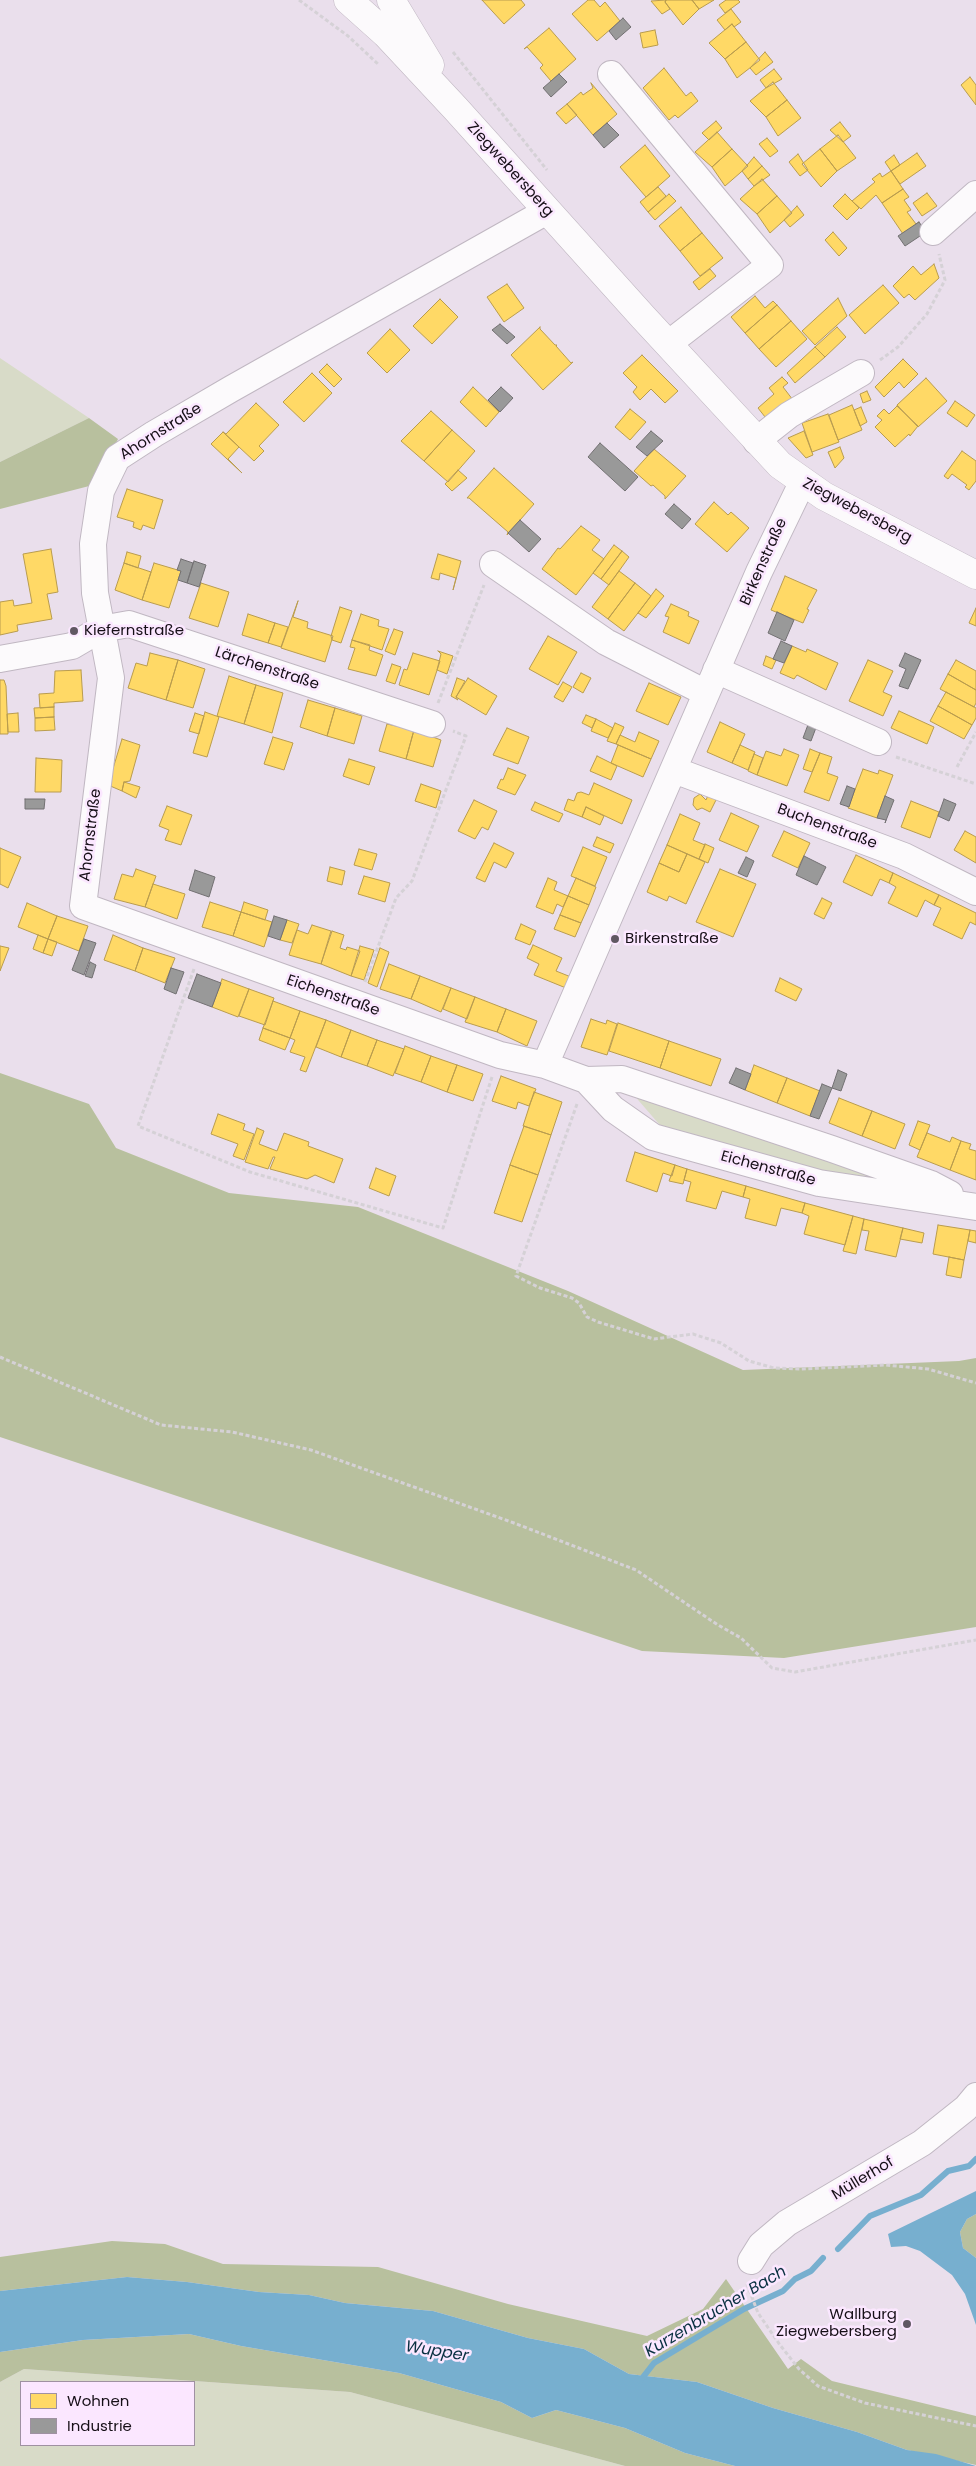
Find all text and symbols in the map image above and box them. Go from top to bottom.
street label: Ziegwebersberg [463,119,557,221]
street label: Ahornstraße [117,400,205,464]
street label: Ziegwebersberg [799,475,915,547]
street label: Birkenstraße [737,516,791,608]
place label: Kiefernstraße [84,622,184,640]
marker: Kiefernstraße [68,625,80,637]
street label: Lärchenstraße [213,644,321,694]
street label: Ahornstraße [76,788,106,882]
street label: Buchenstraße [775,801,879,853]
place label: Birkenstraße [625,930,719,948]
marker: Birkenstraße [609,933,621,945]
street label: Eichenstraße [284,972,382,1020]
street label: Eichenstraße [719,1148,817,1190]
street label: Müllerhof [829,2154,897,2204]
water label: Kurzenbrucher Bach [642,2262,790,2362]
place label: Wallburg Ziegwebersberg [776,2306,897,2341]
marker: Wallburg Ziegwebersberg [901,2318,913,2330]
water label: Wupper [404,2338,470,2366]
legend [20,2381,195,2446]
text: Wohnen [67,2390,129,2411]
text: Industrie [67,2415,132,2436]

